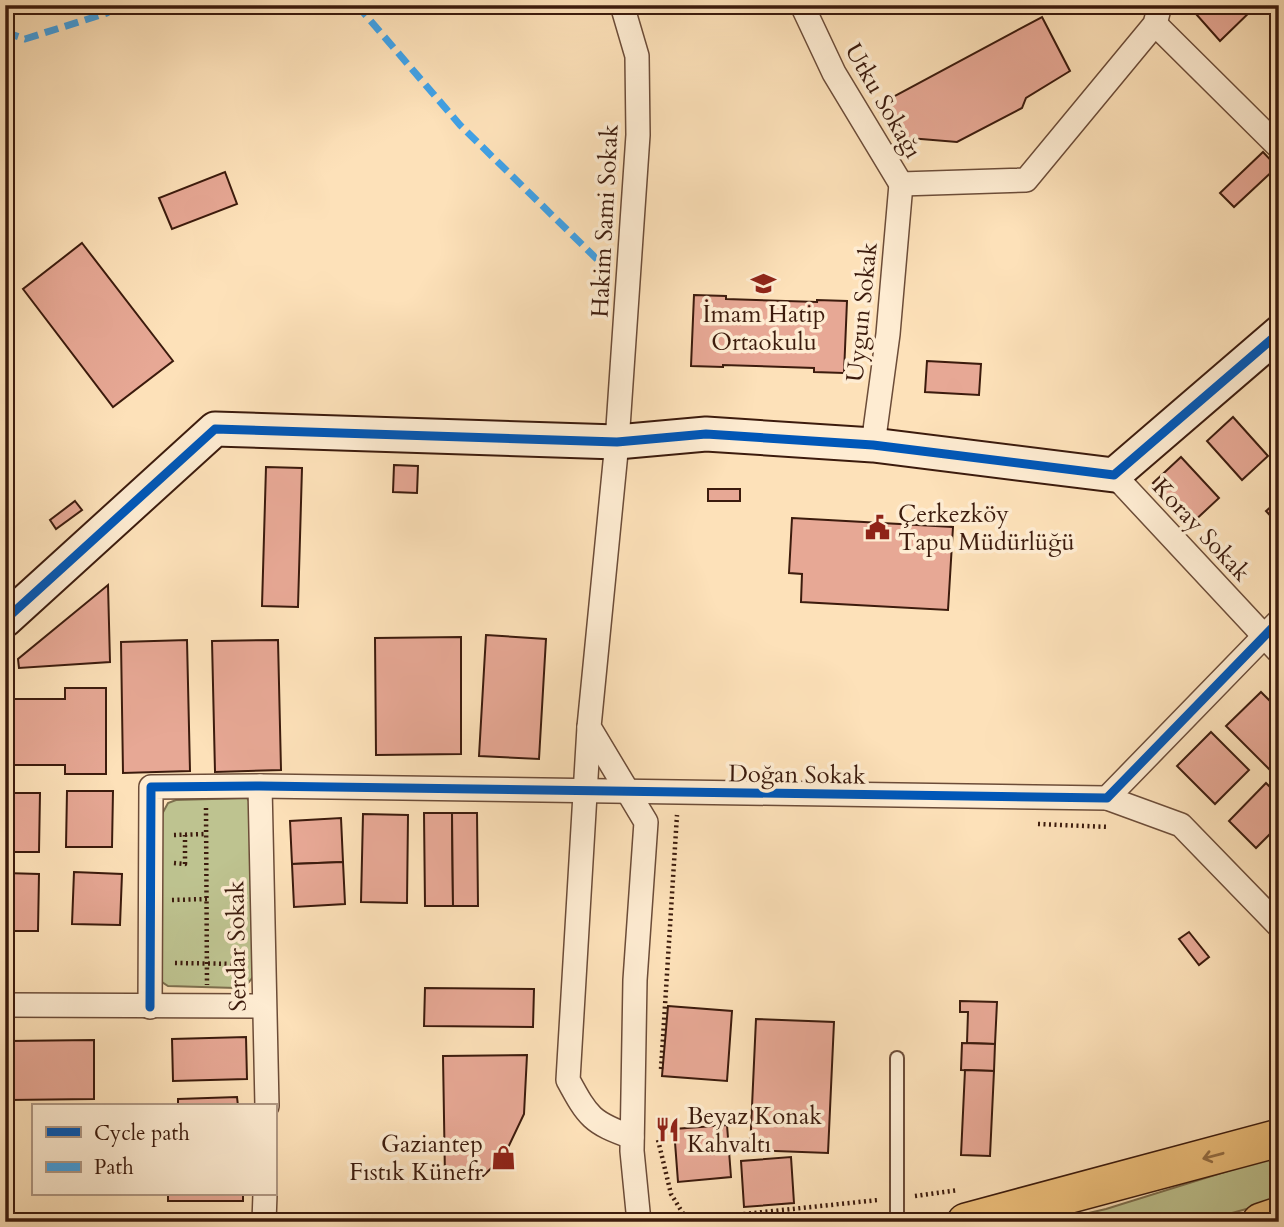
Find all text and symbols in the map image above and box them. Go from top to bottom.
street label: Utku Sokağı [837,37,929,165]
street label: Hakim Sami Sokak [583,123,627,319]
street label: Uygun Sokak [838,240,886,383]
school or university icon: İmam Hatip Ortaokulu [750,269,778,297]
place label: İmam Hatip Ortaokulu [702,298,826,359]
street label: Koray Sokak [1145,471,1258,589]
place label: Çerkezköy Tapu Müdürlüğü [898,498,1075,559]
public building icon: Çerkezköy Tapu Müdürlüğü [864,514,892,542]
street label: Doğan Sokak [728,757,866,793]
street label: Serdar Sokak [219,880,255,1012]
place label: Beyaz Konak Kahvaltı [687,1100,822,1161]
legend [32,1104,276,1196]
restaurant icon: Beyaz Konak Kahvaltı [653,1116,681,1144]
text: Cycle path [94,1119,190,1148]
place label: Gaziantep Fıstık Künefr [349,1128,483,1189]
shop icon: Gaziantep Fıstık Künefr [489,1144,517,1172]
one-way arrow [1202,1150,1224,1163]
text: Path [94,1153,134,1182]

